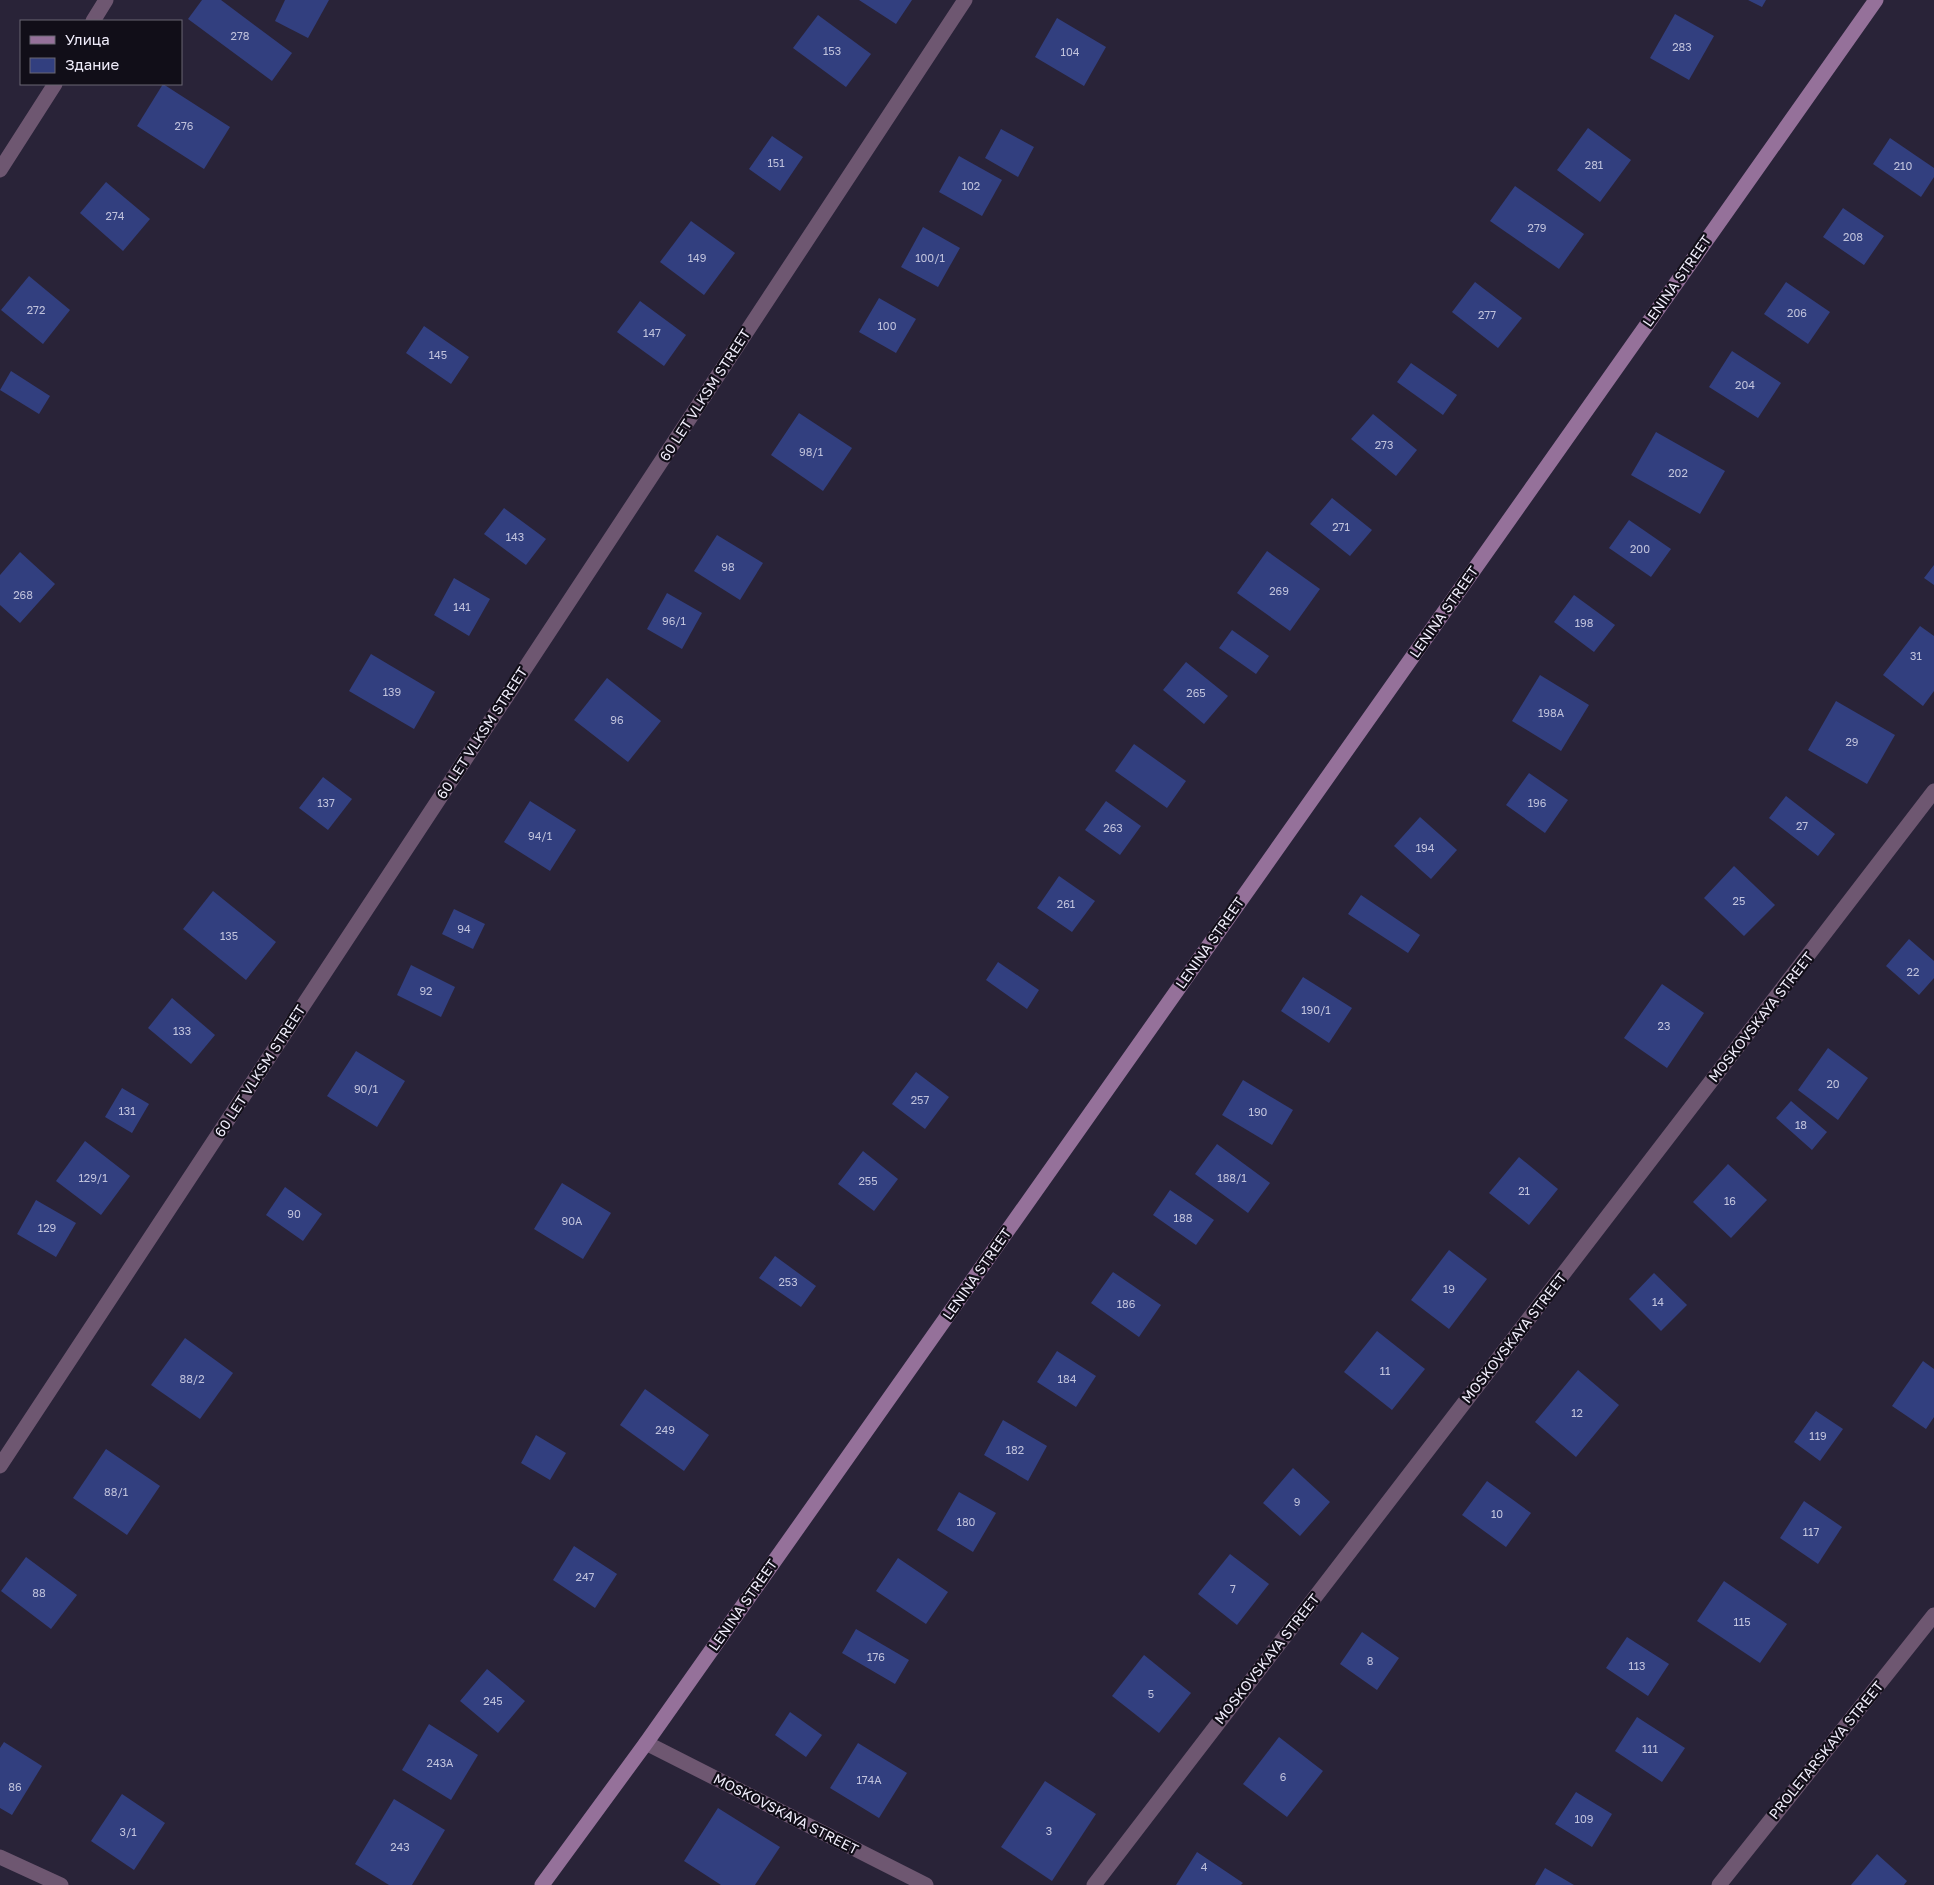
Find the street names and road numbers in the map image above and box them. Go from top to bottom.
street label: LENINA STREET [1639,231,1715,330]
street label: 60 LET VLKSM STREET [656,325,754,464]
street label: LENINA STREET [1406,562,1482,661]
street label: 60 LET VLKSM STREET [433,663,531,802]
street label: LENINA STREET [1172,893,1248,992]
street label: MOSKOVSKAYA STREET [1705,948,1817,1085]
street label: 60 LET VLKSM STREET [211,1001,309,1140]
street label: LENINA STREET [939,1224,1015,1323]
street label: MOSKOVSKAYA STREET [1458,1269,1570,1406]
street label: LENINA STREET [705,1555,781,1654]
street label: MOSKOVSKAYA STREET [1211,1590,1323,1727]
street label: PROLETARSKAYA STREET [1765,1677,1887,1822]
street label: MOSKOVSKAYA STREET [711,1770,862,1858]

